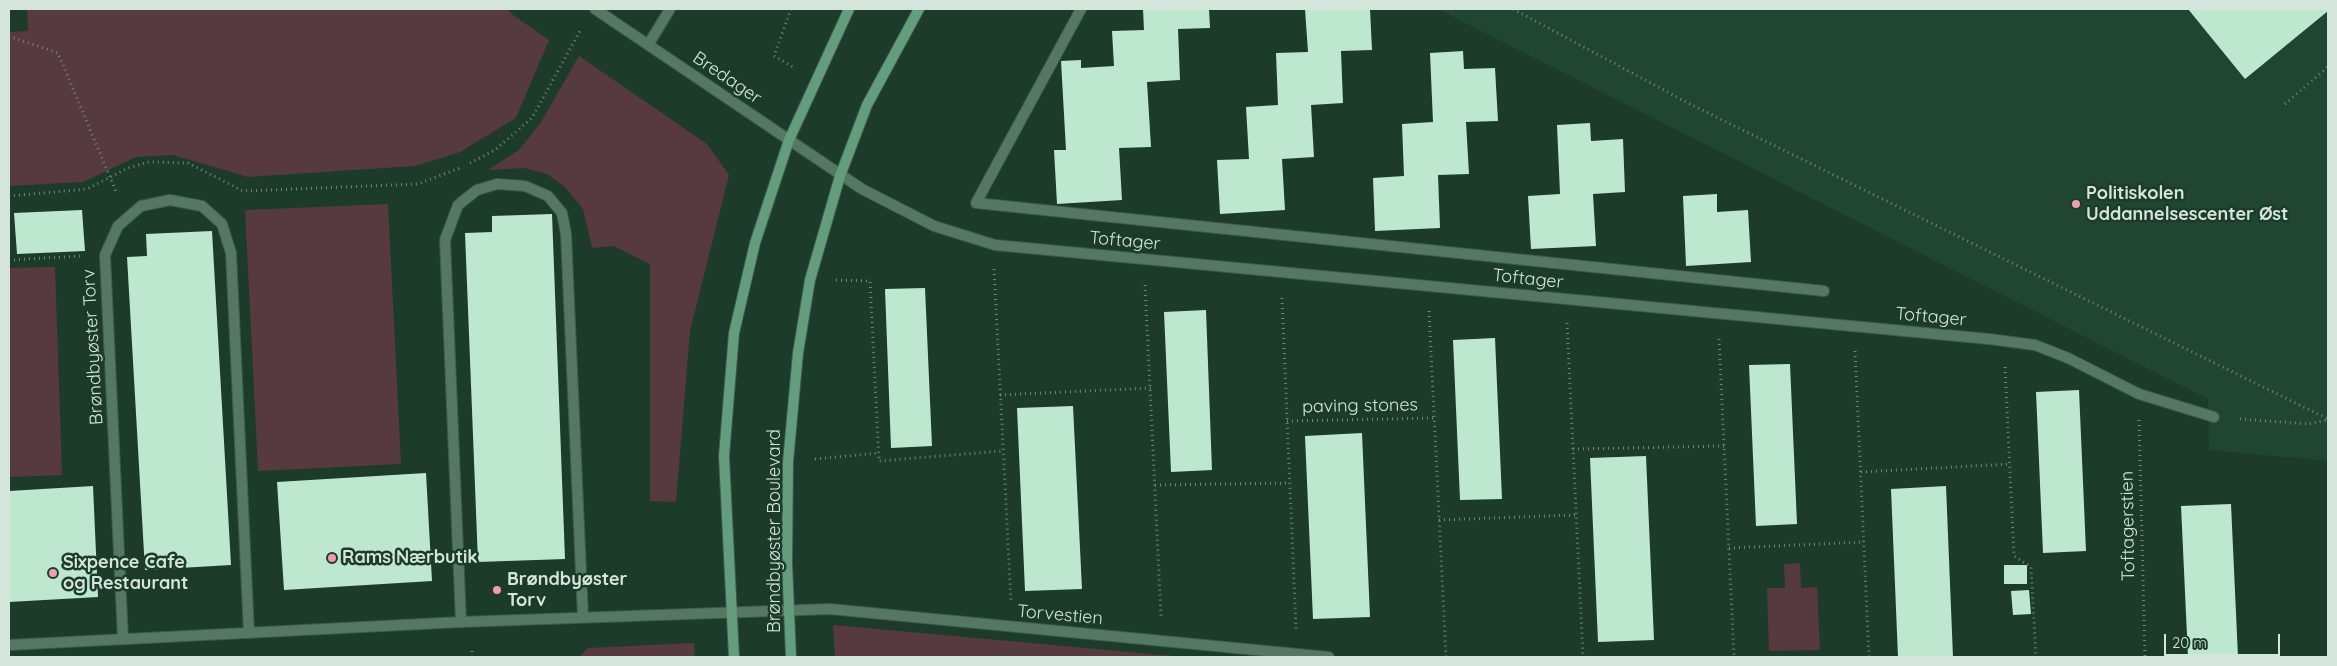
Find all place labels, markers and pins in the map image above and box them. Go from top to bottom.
place label: Politiskolen Uddannelsescenter Øst [2086,183,2288,225]
marker: Politiskolen Uddannelsescenter Øst [2070,198,2082,210]
place label: Rams Nærbutik [342,547,477,569]
place label: Sixpence Cafe og Restaurant [63,552,188,594]
marker: Rams Nærbutik [326,552,338,564]
marker: Sixpence Cafe og Restaurant [47,567,59,579]
place label: Brøndbyøster Torv [507,569,627,612]
marker: Brøndbyøster Torv [491,584,503,596]

